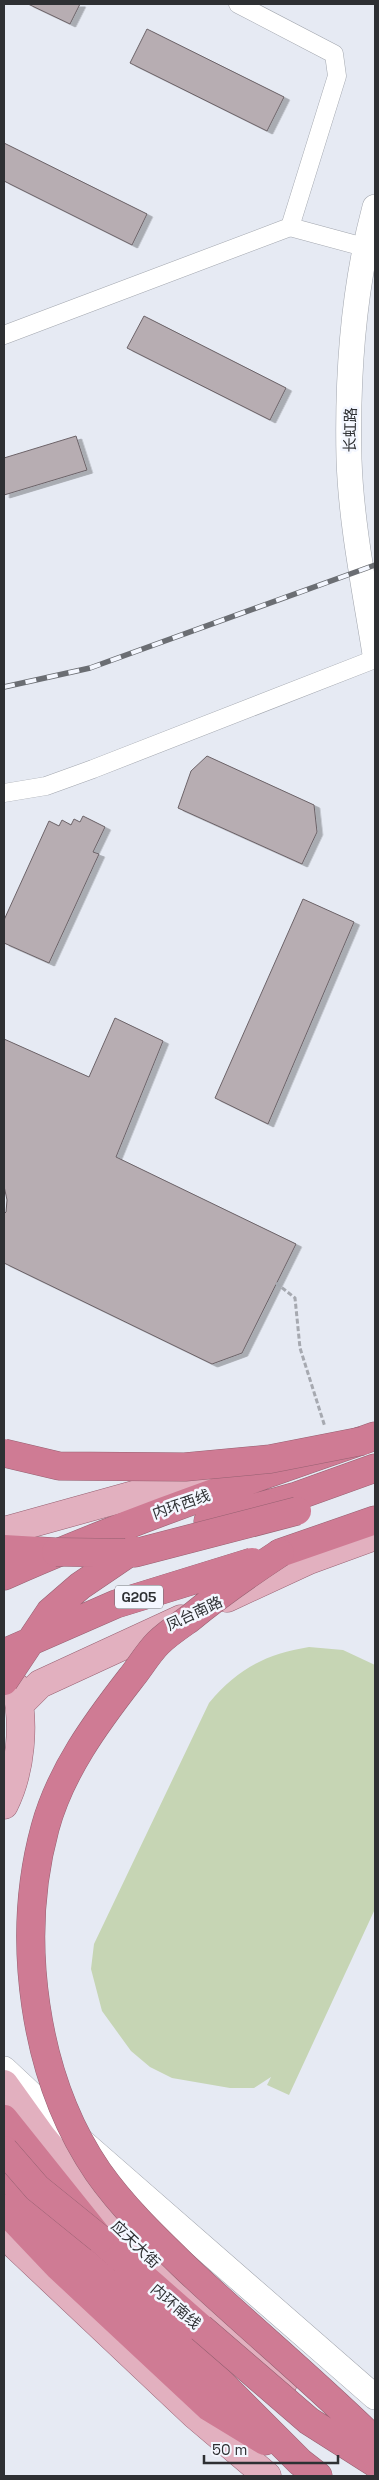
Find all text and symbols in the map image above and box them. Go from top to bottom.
street label: 长虹路 [340,407,360,453]
street label: 内环西线 [150,1485,212,1523]
road number: G205 [115,1585,163,1608]
street label: 凤台南路 [163,1592,225,1634]
street label: 应天大街 [108,2216,164,2272]
street label: 内环南线 [147,2279,205,2333]
scale bar [204,2432,338,2464]
text: 50 m [212,2440,247,2459]

